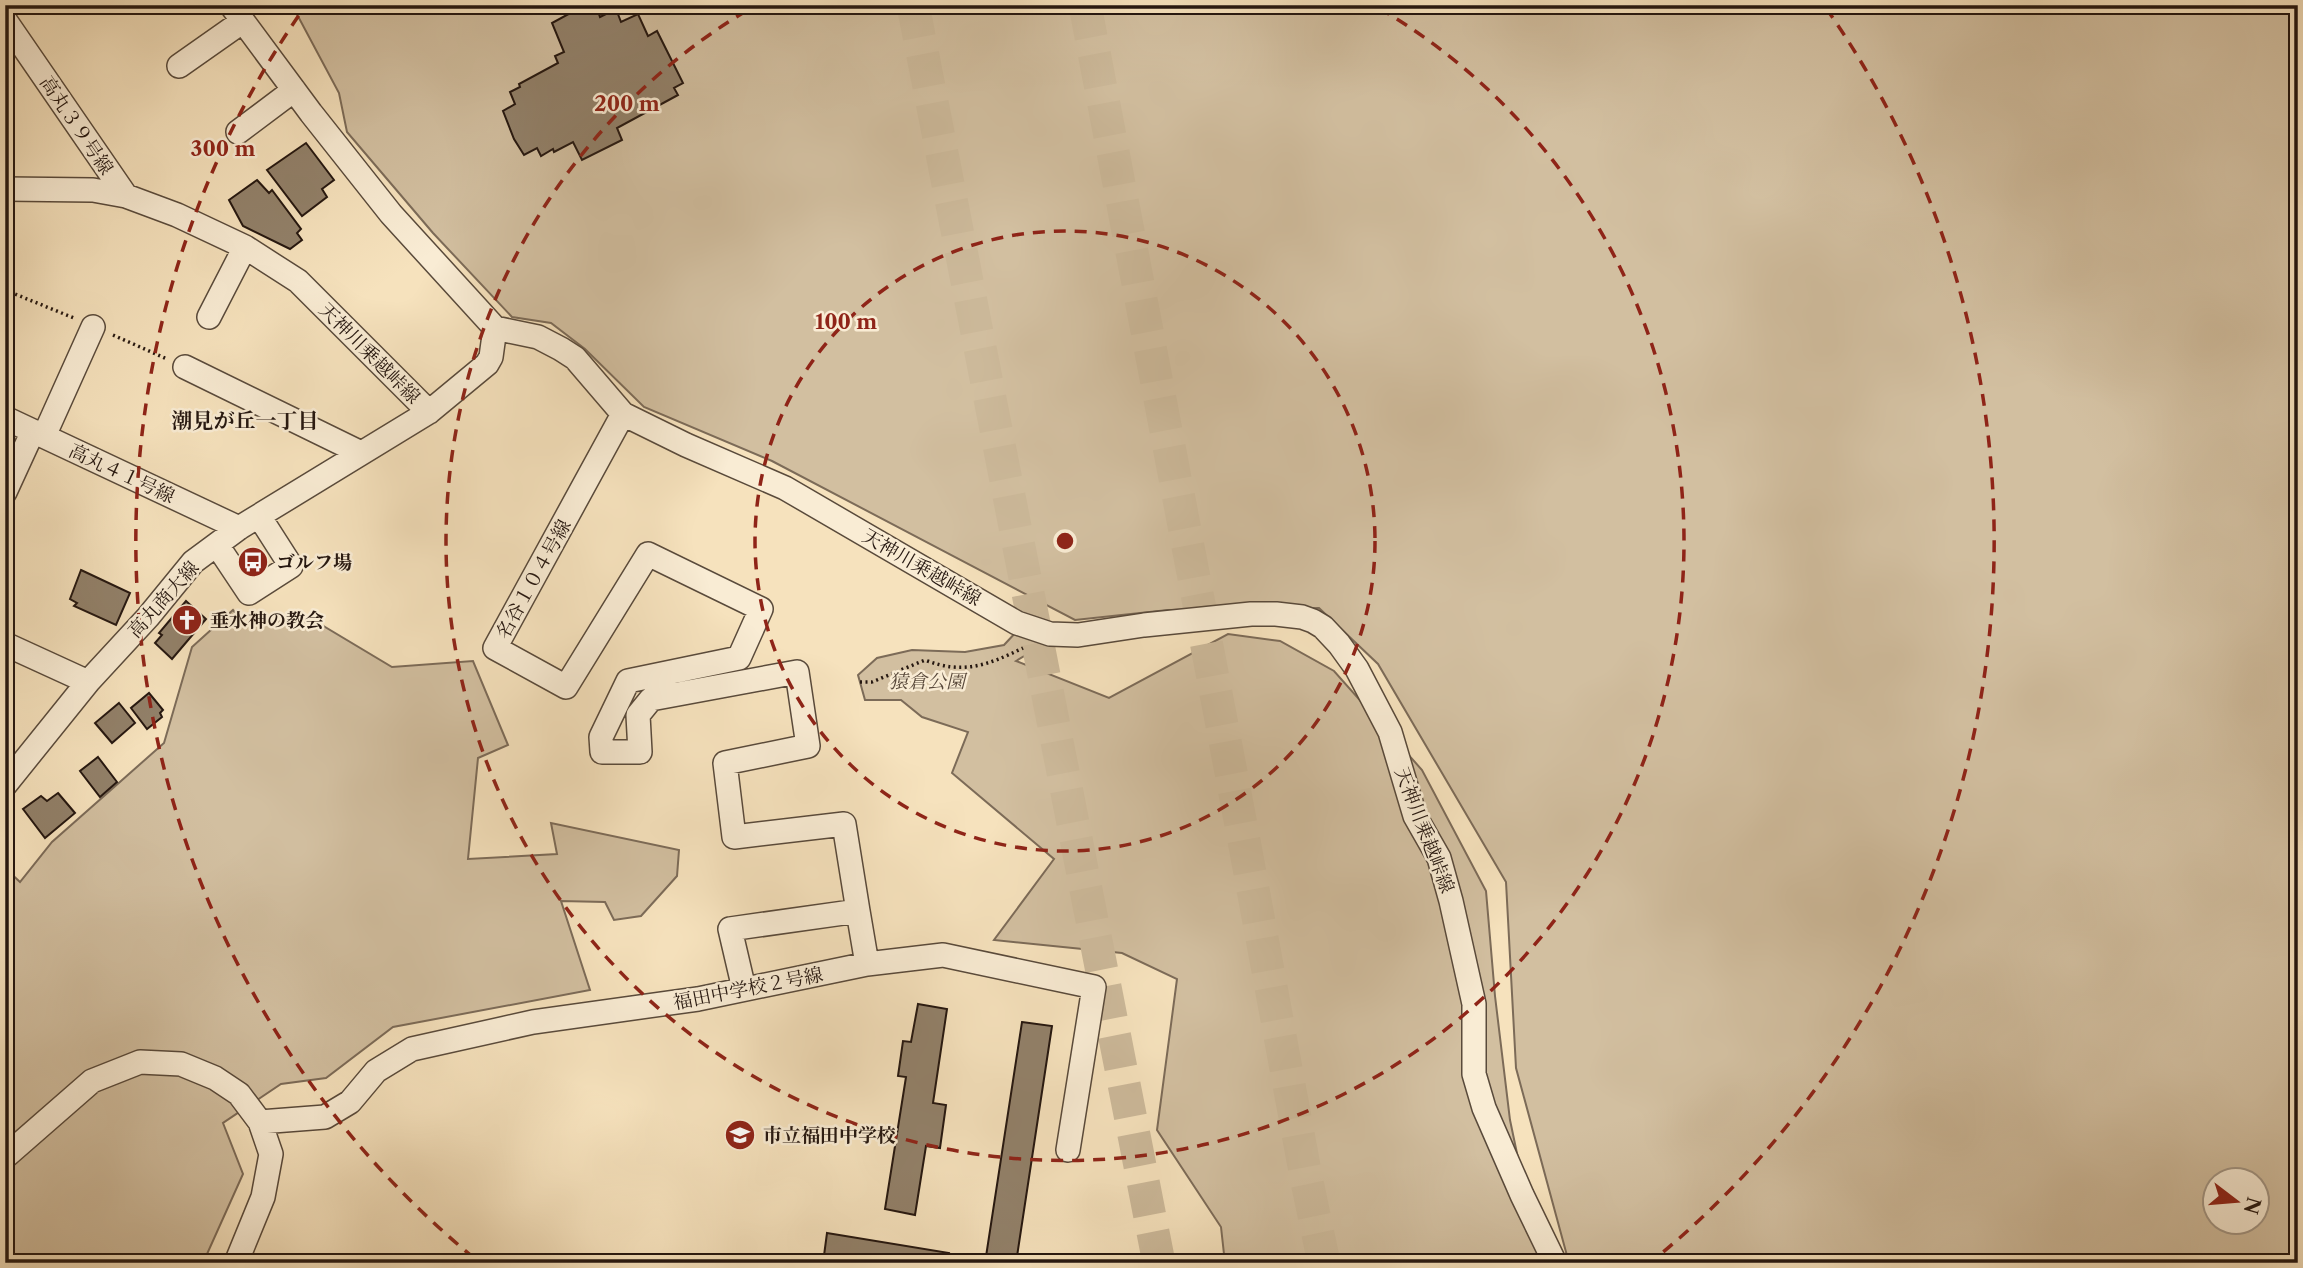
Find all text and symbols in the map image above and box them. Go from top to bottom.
street label: 高丸３９号線 [35,72,118,179]
text: 200 m [594,91,660,116]
text: 300 m [191,136,255,161]
street label: 天神川乗越峠線 [314,298,425,409]
text: 100 m [815,309,877,334]
district label: 潮見が丘一丁目 [172,408,319,433]
street label: 高丸４１号線 [65,439,178,508]
street label: 名谷１０４号線 [491,515,576,643]
street label: 天神川乗越峠線 [858,524,985,611]
centre of rings [1053,529,1077,553]
bus stop icon: ゴルフ場 [236,545,270,579]
place label: ゴルフ場 [276,551,352,574]
street label: 高丸商大線 [123,556,204,642]
church icon: 垂水神の教会 [170,603,204,637]
place label: 垂水神の教会 [210,609,324,632]
park label: 猿倉公園 [889,670,968,693]
street label: 天神川乗越峠線 [1390,764,1459,896]
street label: 福田中学校２号線 [671,963,825,1014]
school or university icon: 市立福田中学校 [723,1118,757,1152]
place label: 市立福田中学校 [763,1124,896,1147]
north arrow [2202,1166,2272,1236]
text: N [2239,1194,2265,1217]

